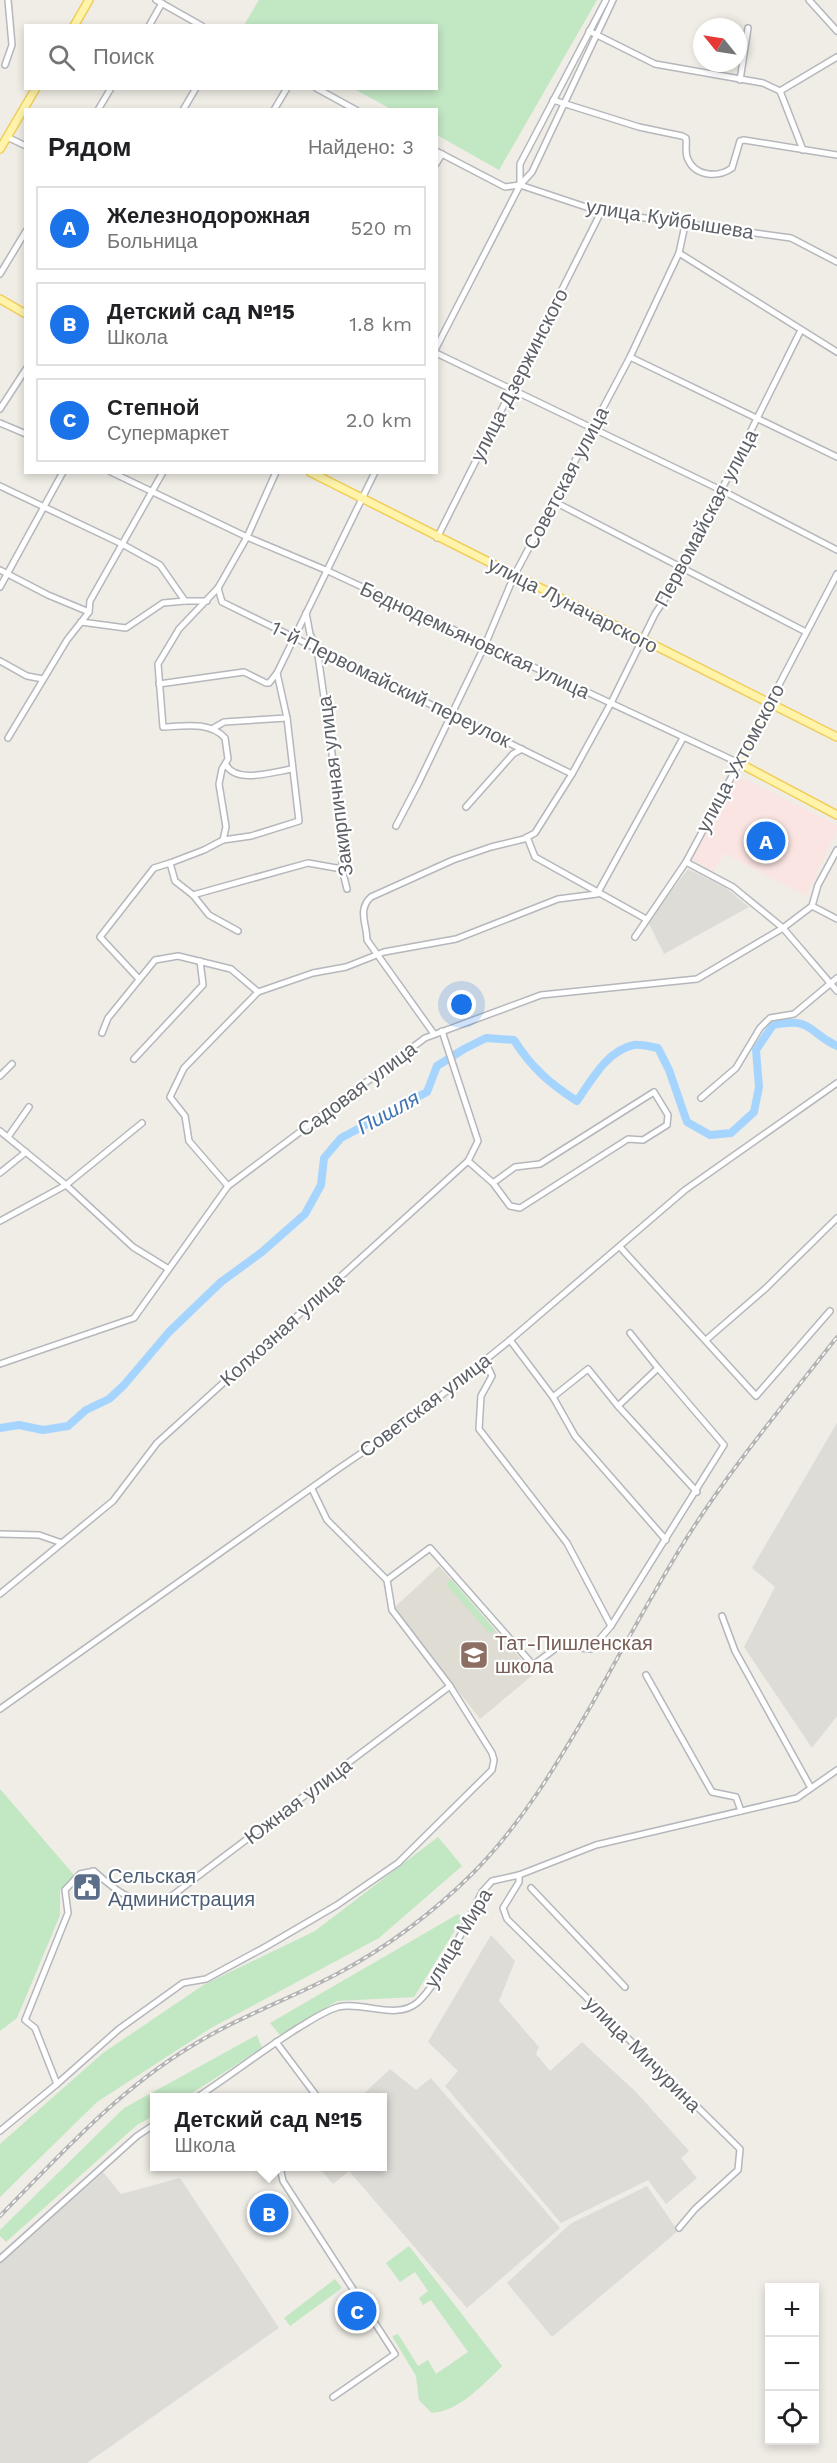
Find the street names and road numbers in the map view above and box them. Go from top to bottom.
street label: улица Куйбышева [585,194,756,244]
street label: улица Дзержинского [465,285,573,465]
street label: Советская улица [518,402,614,554]
street label: Первомайская улица [649,425,763,611]
street label: улица Луначарского [484,552,662,658]
street label: Беднодемьяновская улица [356,576,594,704]
street label: 1-й Первомайский переулок [267,615,515,753]
street label: улица Ухтомского [691,679,789,837]
street label: Закирпичная улица [312,694,358,878]
street label: Садовая улица [293,1036,422,1142]
street label: Колхозная улица [215,1266,350,1391]
street label: Советская улица [355,1347,496,1462]
street label: Южная улица [240,1752,357,1849]
street label: улица Мира [419,1883,498,1992]
street label: улица Мичурина [580,1991,707,2118]

